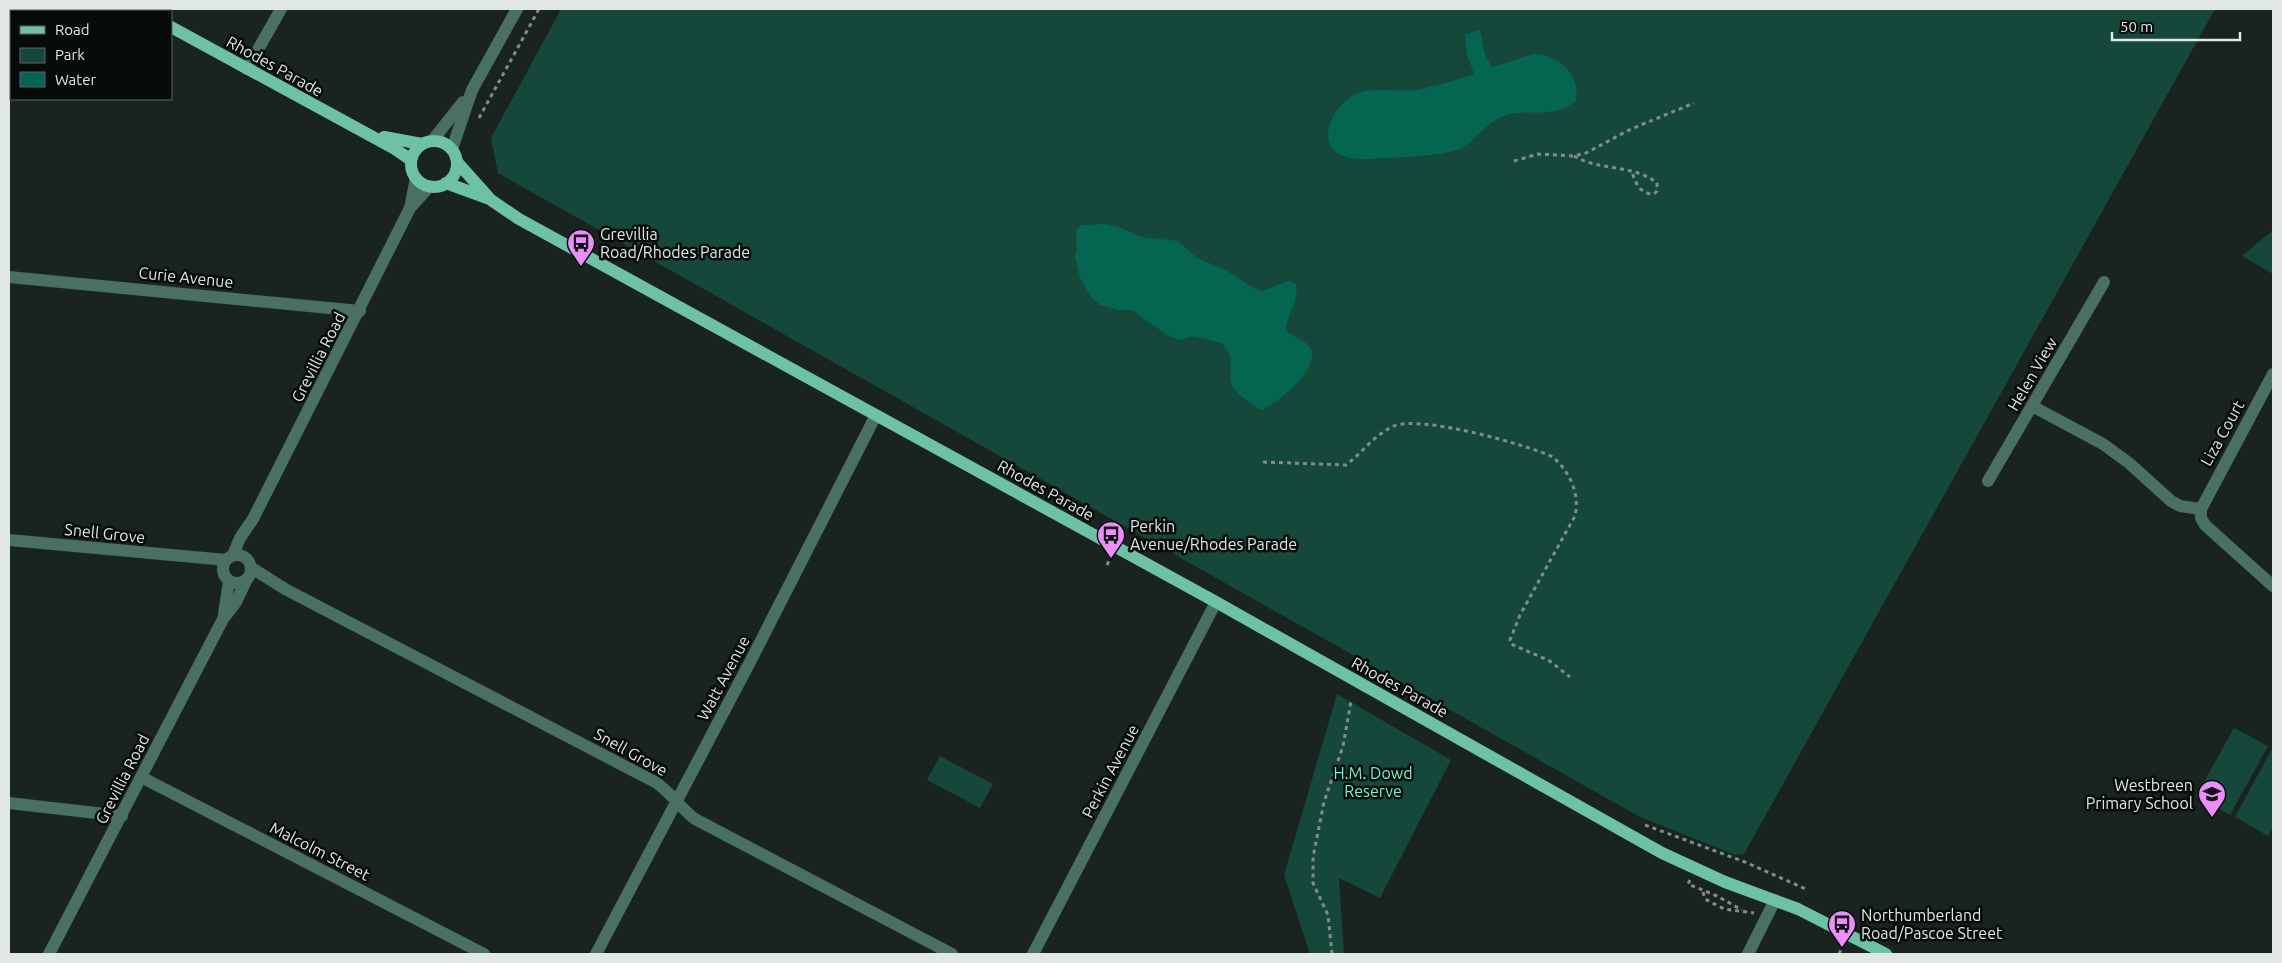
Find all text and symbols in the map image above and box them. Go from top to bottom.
legend [10,10,172,100]
scale bar [2112,10,2240,42]
text: 50 m [2120,18,2153,35]
text: Road [55,21,90,38]
street label: Rhodes Parade [224,32,326,100]
text: Park [55,46,85,63]
text: Water [55,71,96,88]
place label: Grevillia Road/Rhodes Parade [600,225,750,261]
bus stop icon: Grevillia Road/Rhodes Parade [566,228,596,267]
street label: Curie Avenue [138,263,234,291]
street label: Grevillia Road [288,309,348,405]
street label: Helen View [2004,334,2060,414]
street label: Liza Court [2197,397,2248,469]
street label: Rhodes Parade [995,456,1097,524]
place label: Perkin Avenue/Rhodes Parade [1130,517,1297,553]
street label: Snell Grove [64,520,146,546]
bus stop icon: Perkin Avenue/Rhodes Parade [1096,520,1126,559]
street label: Watt Avenue [693,633,753,723]
street label: Rhodes Parade [1349,653,1451,721]
street label: Perkin Avenue [1078,721,1142,821]
street label: Snell Grove [591,724,671,780]
street label: Grevillia Road [92,731,152,827]
park label: H.M. Dowd Reserve [1334,764,1413,800]
place label: Westbreen Primary School [2086,776,2193,812]
school or university icon: Westbreen Primary School [2197,779,2227,818]
street label: Malcolm Street [267,818,373,884]
place label: Northumberland Road/Pascoe Street [1861,906,2003,942]
bus stop icon: Northumberland Road/Pascoe Street [1827,909,1857,948]

